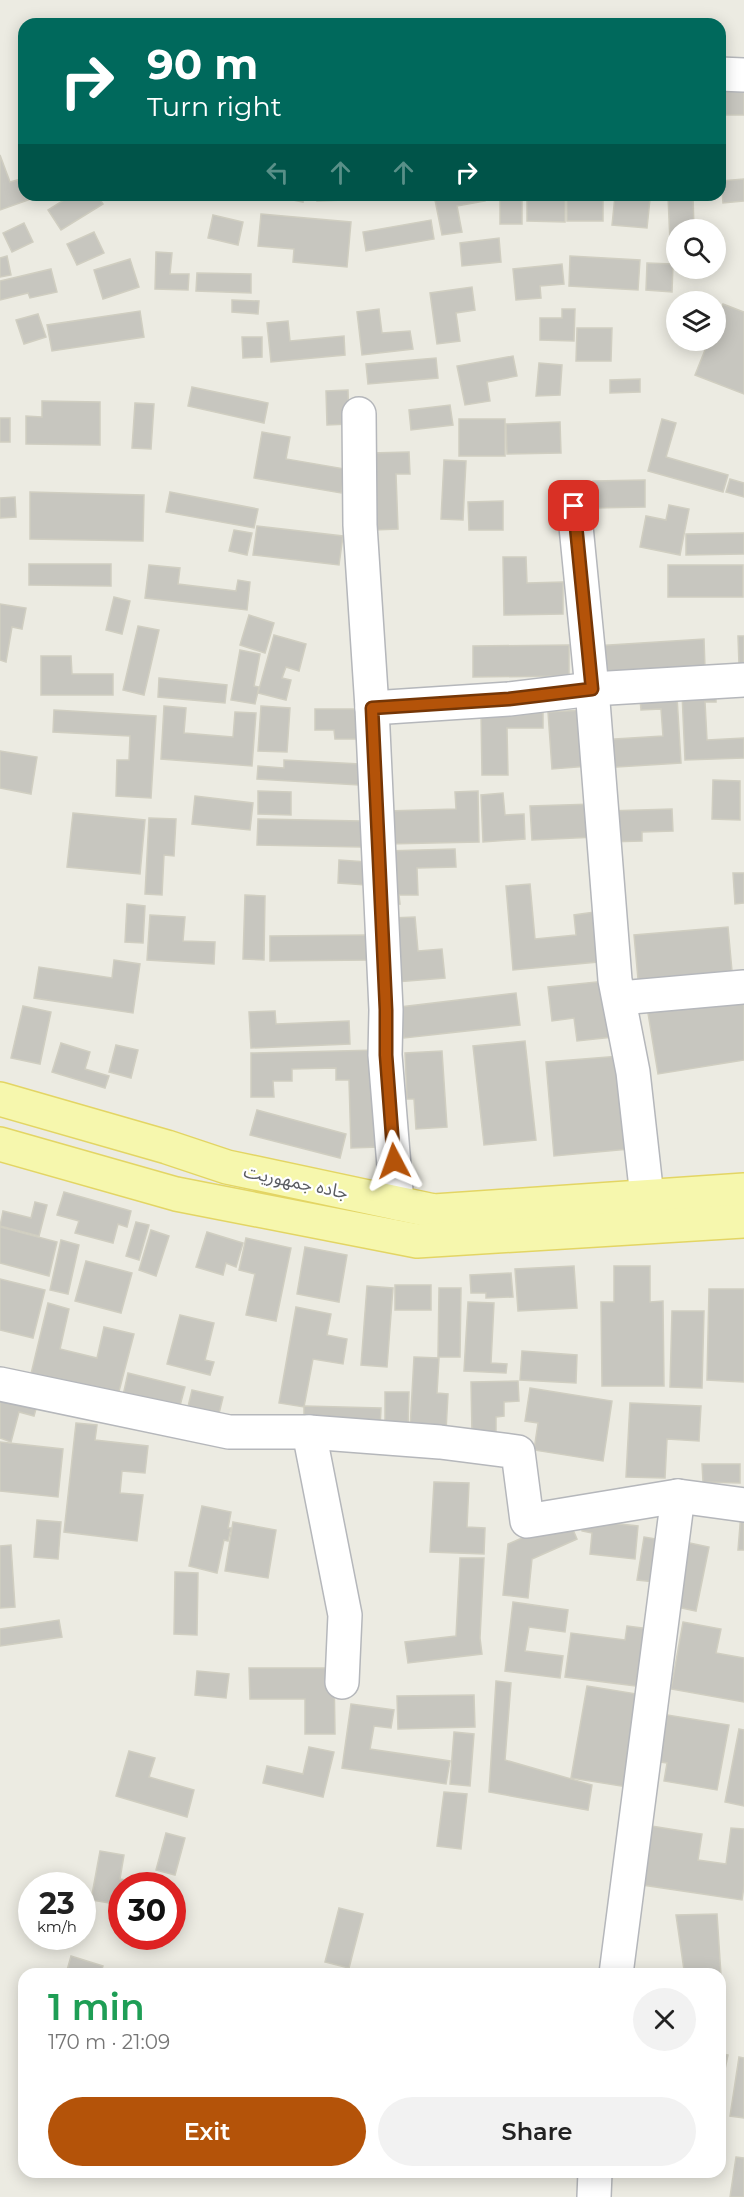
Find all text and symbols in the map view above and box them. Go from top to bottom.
text: 90 m [147,38,258,90]
icon: right [48,42,126,120]
text: Turn right [147,90,282,123]
icon: left [261,156,294,189]
icon: ahead [324,156,357,189]
icon: ahead [387,156,420,189]
icon: right [450,156,483,189]
map controls [666,219,726,351]
button: search [666,219,726,279]
button: layers [666,291,726,351]
pin [548,480,599,531]
icon: arrive [557,489,590,522]
position arrow [362,1129,426,1193]
street label: جاده جمهوریت [242,1160,350,1204]
speed limit sign: 30 [108,1872,186,1950]
text: 23 [39,1885,75,1922]
text: km/h [37,1917,77,1936]
text: 1 min [48,1985,145,2029]
button: close [633,1988,696,2051]
text: 170 m · 21:09 [48,2030,170,2054]
button: Exit [48,2097,366,2166]
button: Share [378,2097,696,2166]

